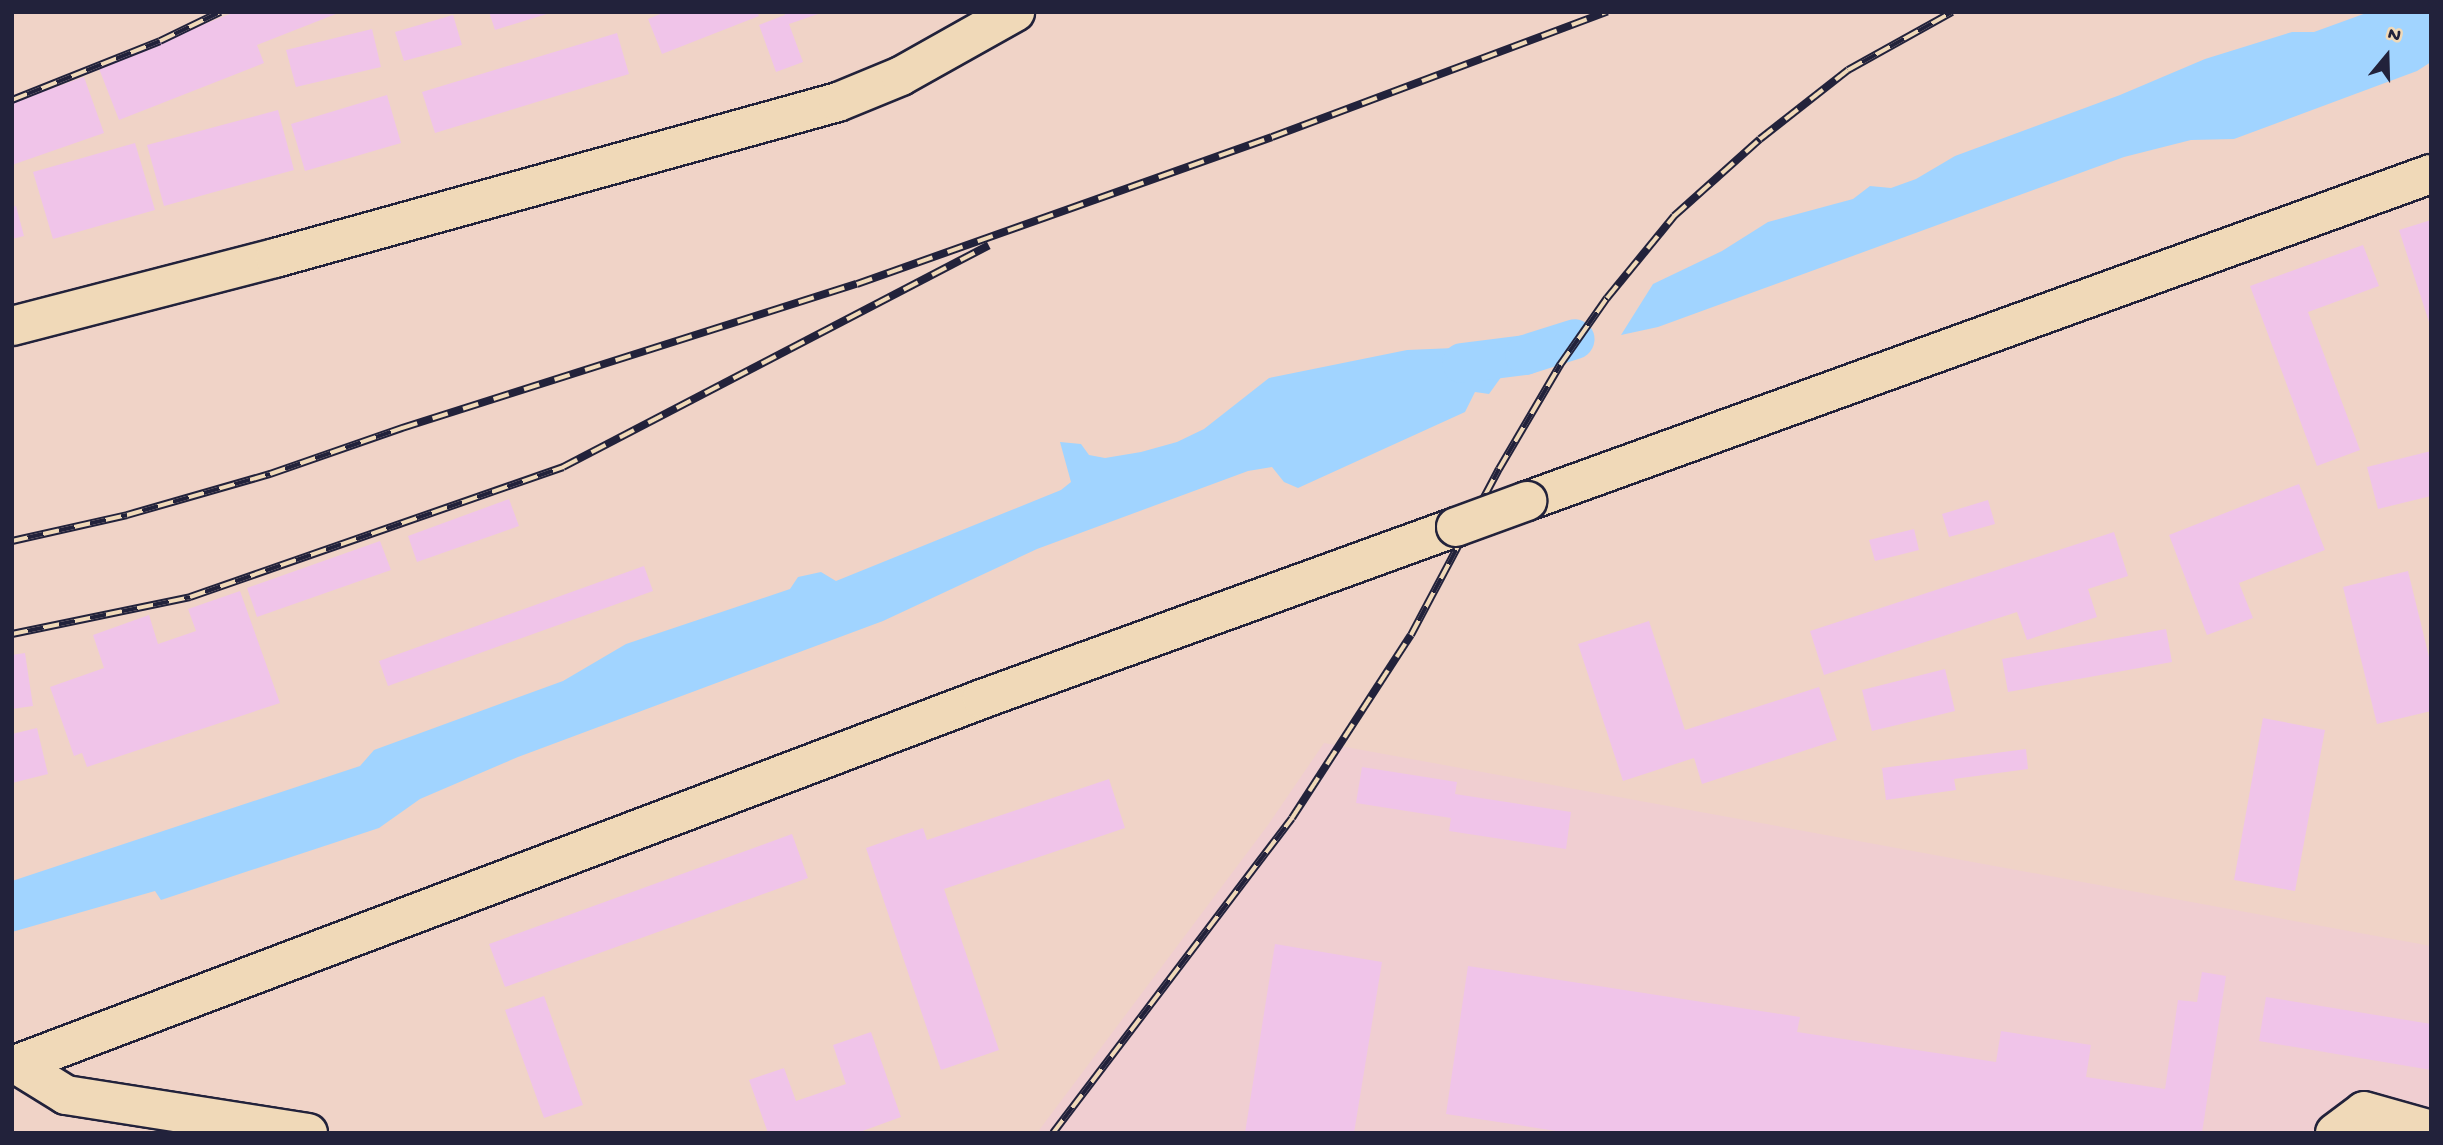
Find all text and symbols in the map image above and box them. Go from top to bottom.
north arrow [2352,21,2422,91]
text: N [2384,23,2404,49]

